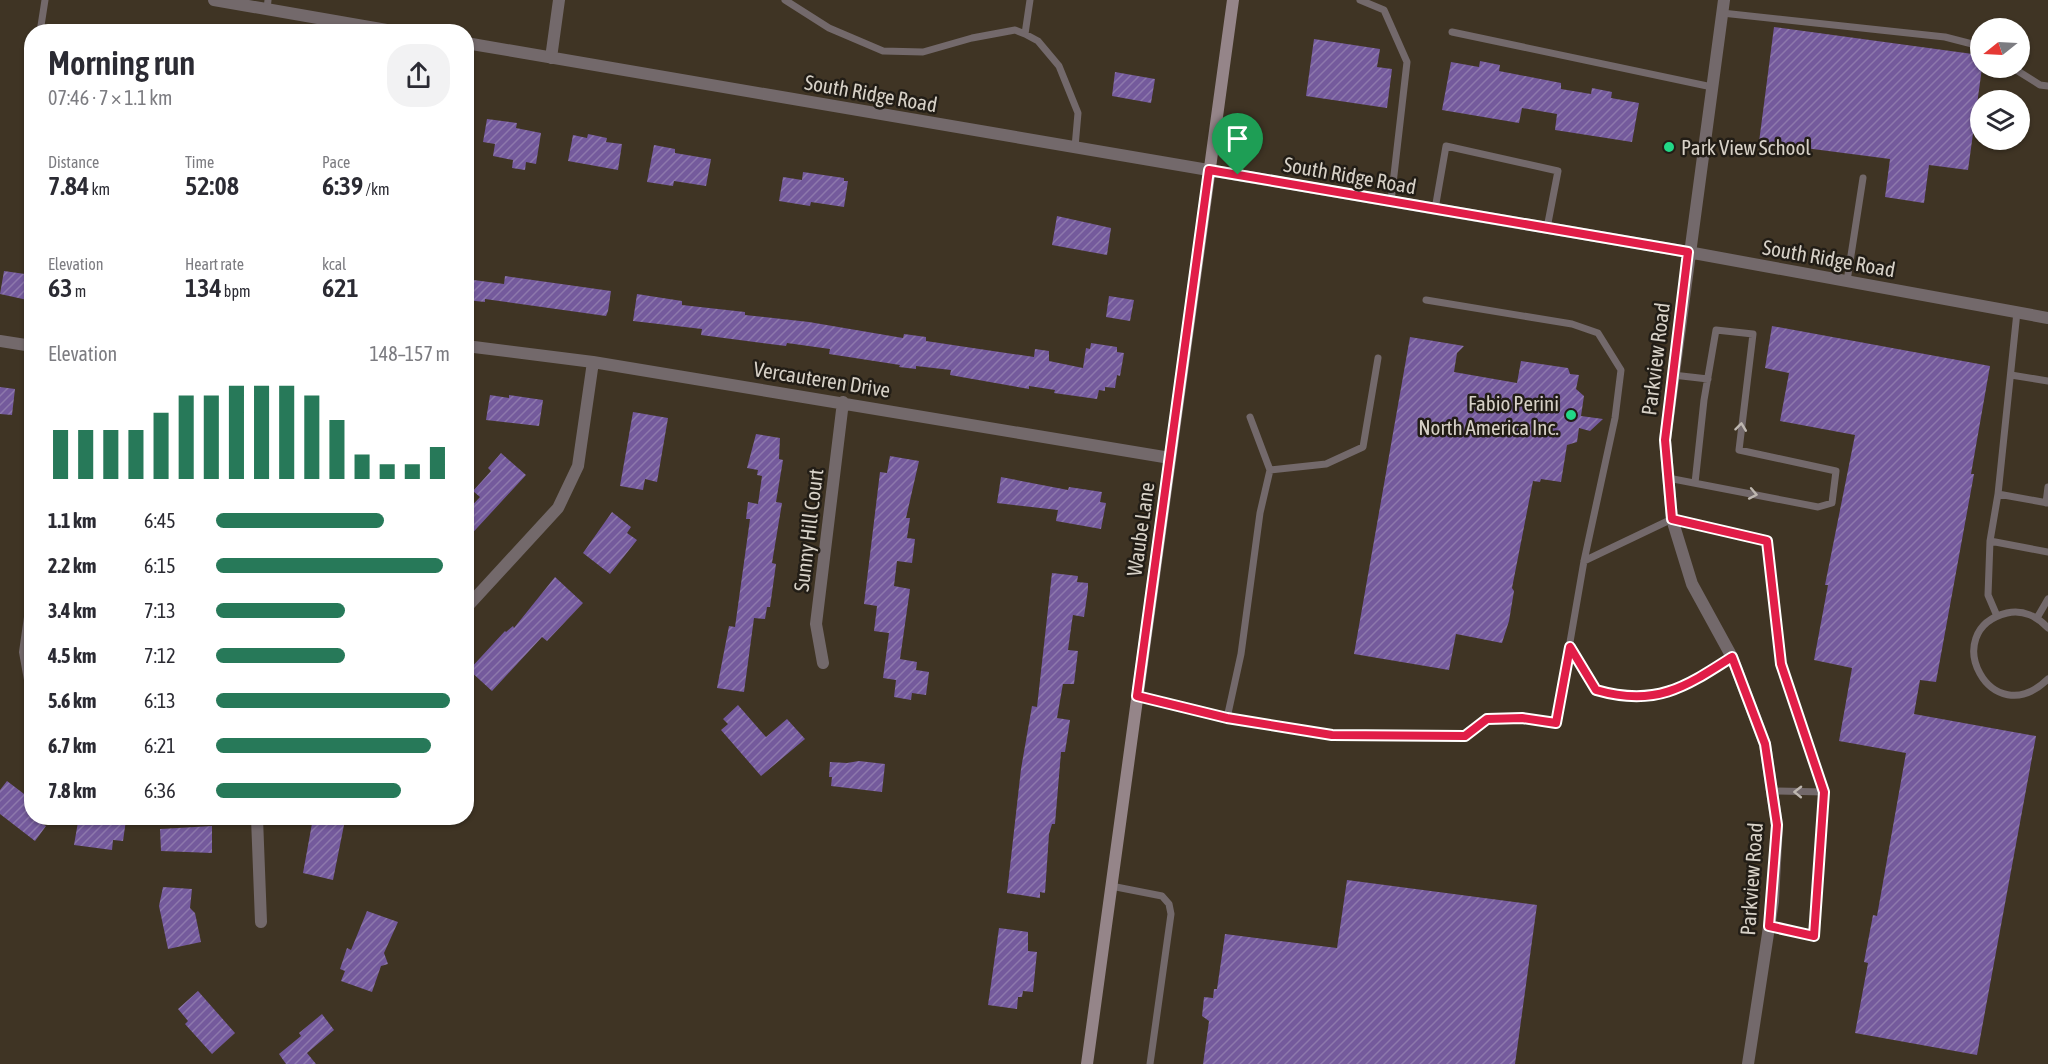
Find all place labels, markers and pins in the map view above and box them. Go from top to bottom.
pin [1212,113,1263,175]
place label: Park View School [1681,135,1811,159]
marker: Park View School [1662,140,1676,154]
place label: Fabio Perini North America Inc. [1418,391,1559,439]
marker: Fabio Perini North America Inc. [1564,408,1578,422]

